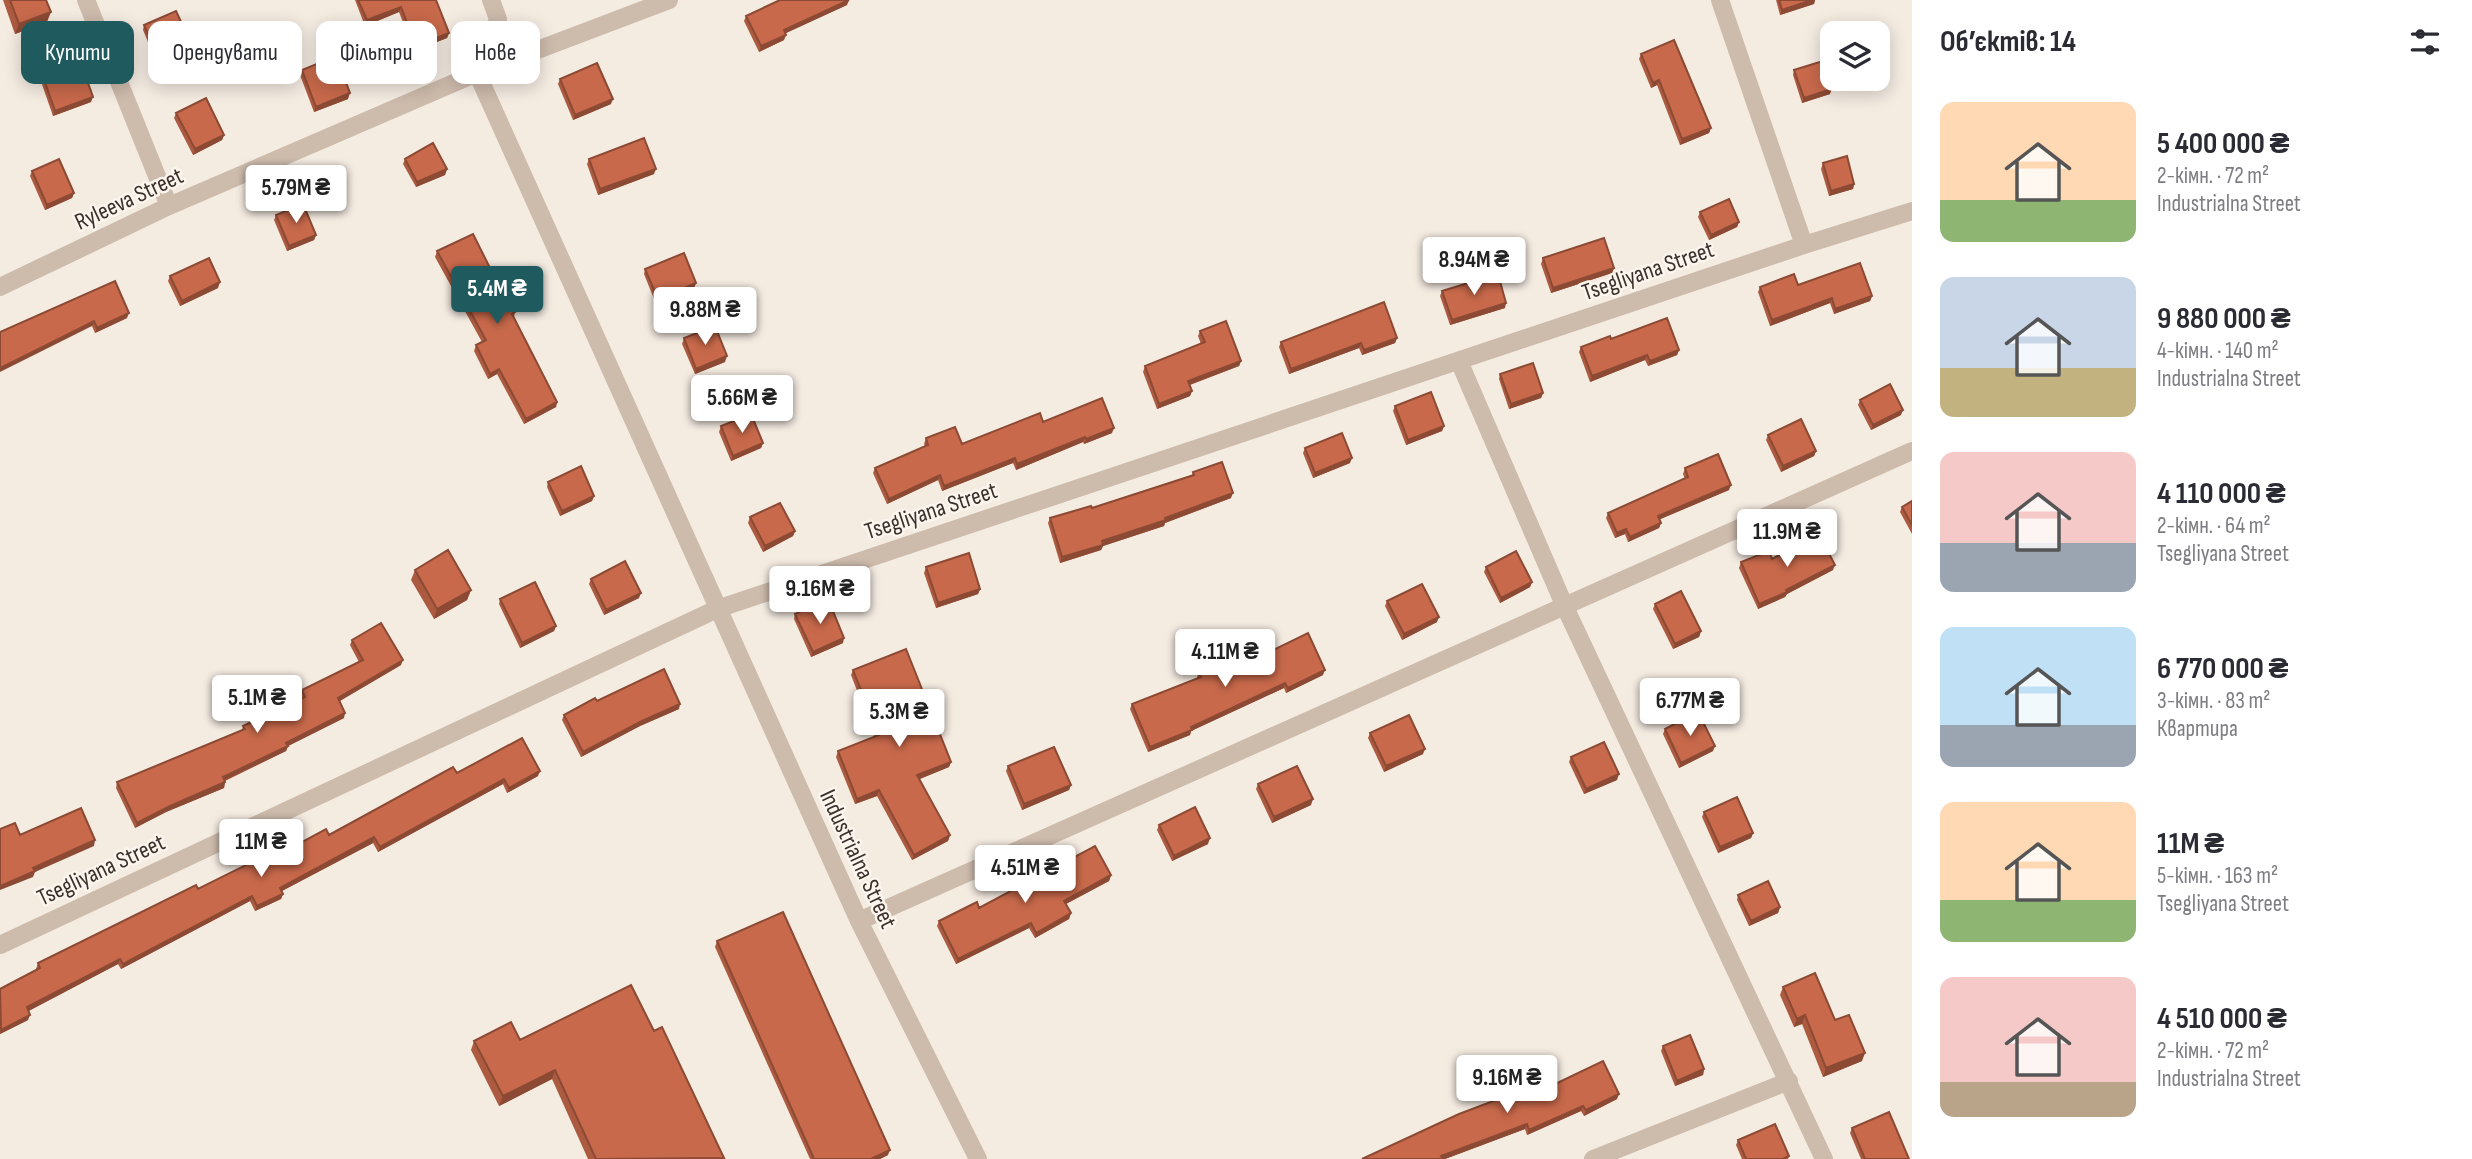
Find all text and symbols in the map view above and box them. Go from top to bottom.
chip: Купити [21,21,134,84]
chip: Орендувати [148,21,302,84]
chip: Фільтри [316,21,437,84]
chip: Нове [451,21,540,84]
map controls [1820,21,1890,91]
button: layers [1820,21,1890,91]
icon: filters [2406,23,2444,61]
text: Об’єктів: 14 [1940,24,2076,60]
text: 5 400 000 ₴ [2157,126,2290,162]
icon: home [1996,130,2080,214]
street label: Ryleeva Street [70,161,188,237]
text: 2-кімн. · 72 m² [2157,162,2269,190]
pin: 5.79M ₴ [231,166,361,225]
text: 5.79M ₴ [262,174,330,202]
text: Industrialna Street [2157,190,2301,218]
street label: Tsegliyana Street [1578,235,1718,307]
pin: 8.94M ₴ [1409,238,1539,297]
text: 8.94M ₴ [1439,246,1509,274]
pin: 5.4M ₴ [440,266,554,326]
text: 5.4M ₴ [467,275,527,303]
pin: 9.88M ₴ [640,288,770,347]
text: 9.88M ₴ [670,296,740,324]
text: 9 880 000 ₴ [2157,301,2291,337]
icon: home [1996,305,2080,389]
text: 4-кімн. · 140 m² [2157,337,2279,365]
text: Industrialna Street [2157,365,2301,393]
pin: 5.66M ₴ [677,376,807,435]
text: 5.66M ₴ [707,384,777,412]
street label: Tsegliyana Street [861,476,1001,546]
text: 4 110 000 ₴ [2157,476,2286,512]
icon: home [1996,480,2080,564]
pin: 11.9M ₴ [1722,510,1852,569]
text: 2-кімн. · 64 m² [2157,512,2271,540]
text: 11.9M ₴ [1753,518,1821,546]
text: Tsegliyana Street [2157,540,2289,568]
pin: 9.16M ₴ [755,566,885,626]
text: 9.16M ₴ [785,575,855,603]
pin: 4.11M ₴ [1160,630,1290,689]
text: 4.11M ₴ [1191,638,1259,666]
text: 6 770 000 ₴ [2157,651,2288,687]
icon: home [1996,655,2080,739]
pin: 5.1M ₴ [200,676,314,735]
pin: 6.77M ₴ [1625,678,1755,738]
text: 5.1M ₴ [228,684,286,712]
text: 6.77M ₴ [1656,687,1724,715]
text: 3-кімн. · 83 m² [2157,687,2270,715]
pin: 5.3M ₴ [842,690,956,749]
text: 5.3M ₴ [869,698,929,726]
text: Квартира [2157,715,2238,743]
street label: Industrialna Street [813,785,903,933]
pin: 11M ₴ [212,820,310,879]
text: 11M ₴ [2157,826,2224,862]
street label: Tsegliyana Street [32,828,170,912]
text: 11M ₴ [235,828,287,856]
icon: home [1996,830,2080,914]
pin: 4.51M ₴ [960,846,1090,905]
text: 4.51M ₴ [991,854,1059,882]
text: 5-кімн. · 163 m² [2157,862,2278,890]
text: Tsegliyana Street [2157,890,2289,918]
text: 4 510 000 ₴ [2157,1001,2287,1037]
icon: home [1996,1005,2080,1089]
text: 2-кімн. · 72 m² [2157,1037,2269,1065]
pin: 9.16M ₴ [1442,1056,1572,1115]
text: 9.16M ₴ [1472,1064,1542,1092]
text: Industrialna Street [2157,1065,2301,1093]

